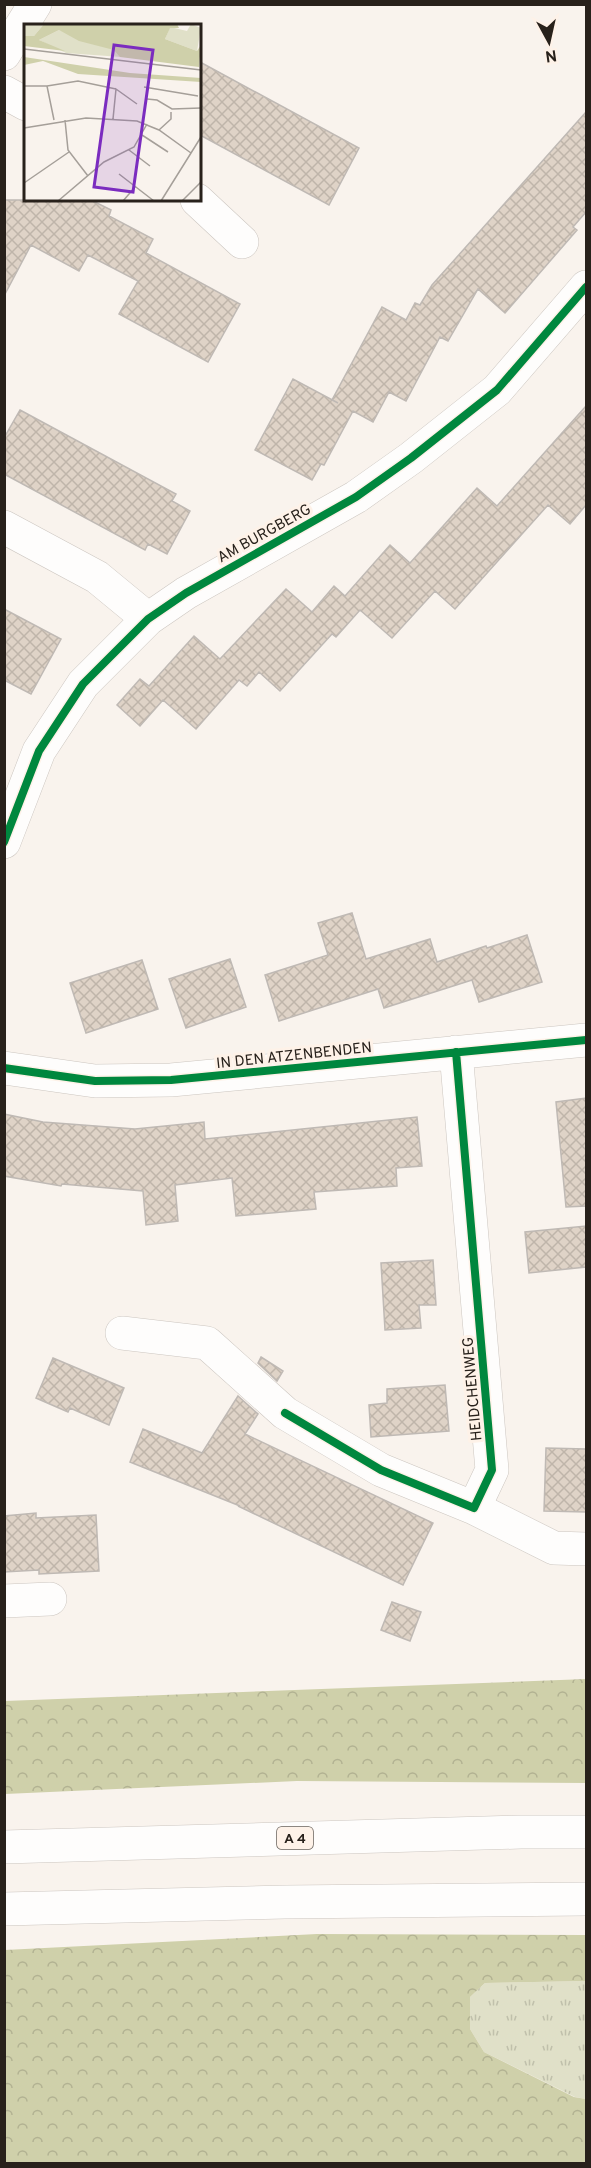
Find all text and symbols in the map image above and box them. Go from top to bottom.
north arrow [519,12,579,72]
inset map [24,24,201,201]
text: N [544,44,558,66]
street label: AM BURGBERG [214,501,315,568]
street label: IN DEN ATZENBENDEN [215,1039,373,1074]
street label: HEIDCHENWEG [459,1336,488,1442]
road number: A 4 [277,1827,313,1849]

